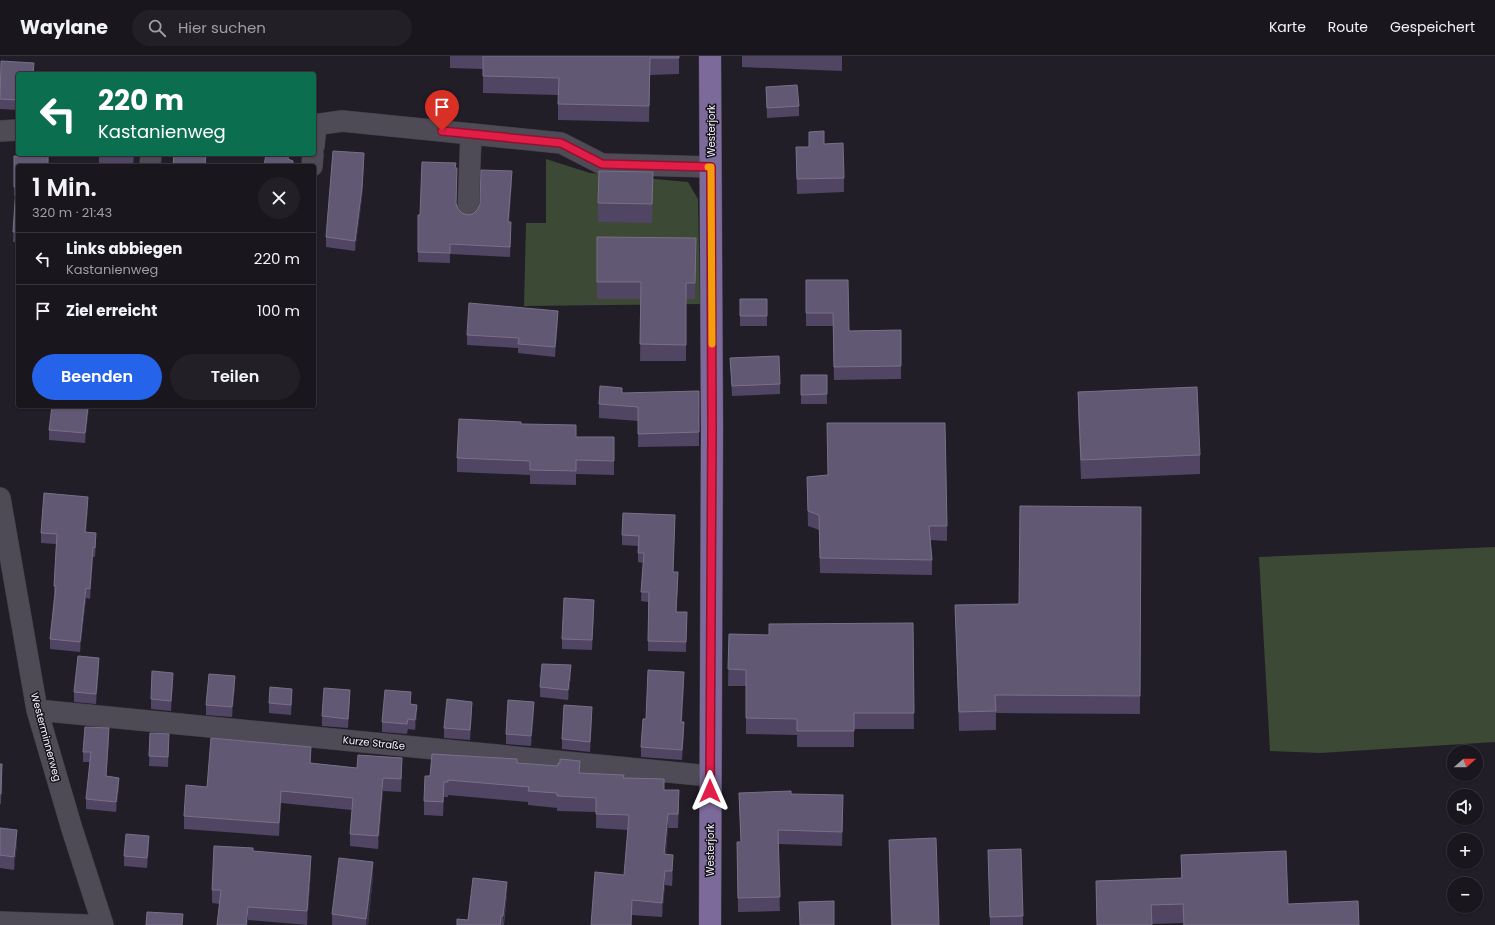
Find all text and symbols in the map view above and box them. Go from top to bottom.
search box [132,10,412,46]
text: Waylane [20,14,108,41]
icon: search [146,17,168,39]
text: Hier suchen [178,17,266,38]
text: Karte [1269,17,1306,37]
text: Route [1328,17,1368,37]
text: Gespeichert [1390,17,1475,37]
text: 220 m [98,81,184,120]
icon: left [32,88,84,140]
pin [425,90,459,131]
icon: arrive [431,96,453,118]
street label: Westerjork [704,104,719,157]
text: Kastanienweg [98,119,226,144]
text: 1 Min. [32,171,97,204]
button: close [258,177,300,219]
text: 320 m · 21:43 [32,203,112,222]
text: Links abbiegen [66,238,182,259]
icon: left [32,248,54,270]
text: 220 m [254,248,300,269]
text: Kastanienweg [66,260,158,279]
icon: arrive [32,300,54,322]
text: Ziel erreicht [66,300,157,321]
text: 100 m [257,300,300,321]
button: Beenden [32,354,162,400]
button: Teilen [170,354,300,400]
street label: Westerminnerweg [27,691,65,783]
street label: Kurze Straße [342,732,406,754]
north arrow [1447,745,1483,781]
map controls [1447,745,1483,913]
position arrow [689,770,731,812]
button: sound [1447,789,1483,825]
street label: Westerjork [703,823,718,876]
button: + [1447,833,1483,869]
button: − [1447,877,1483,913]

